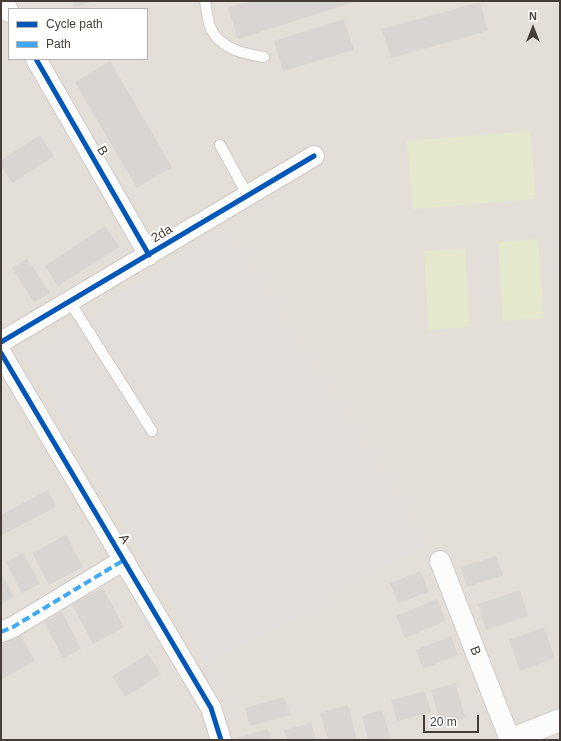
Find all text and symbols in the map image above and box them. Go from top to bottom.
legend [8,8,148,60]
north arrow [513,8,553,48]
text: N [529,10,537,22]
text: Cycle path [46,17,103,31]
text: Path [46,37,71,51]
street label: B [93,143,111,159]
street label: 2da [149,222,175,246]
street label: A [115,531,133,547]
street label: B [466,644,484,658]
scale bar [425,707,481,733]
text: 20 m [430,715,457,729]

